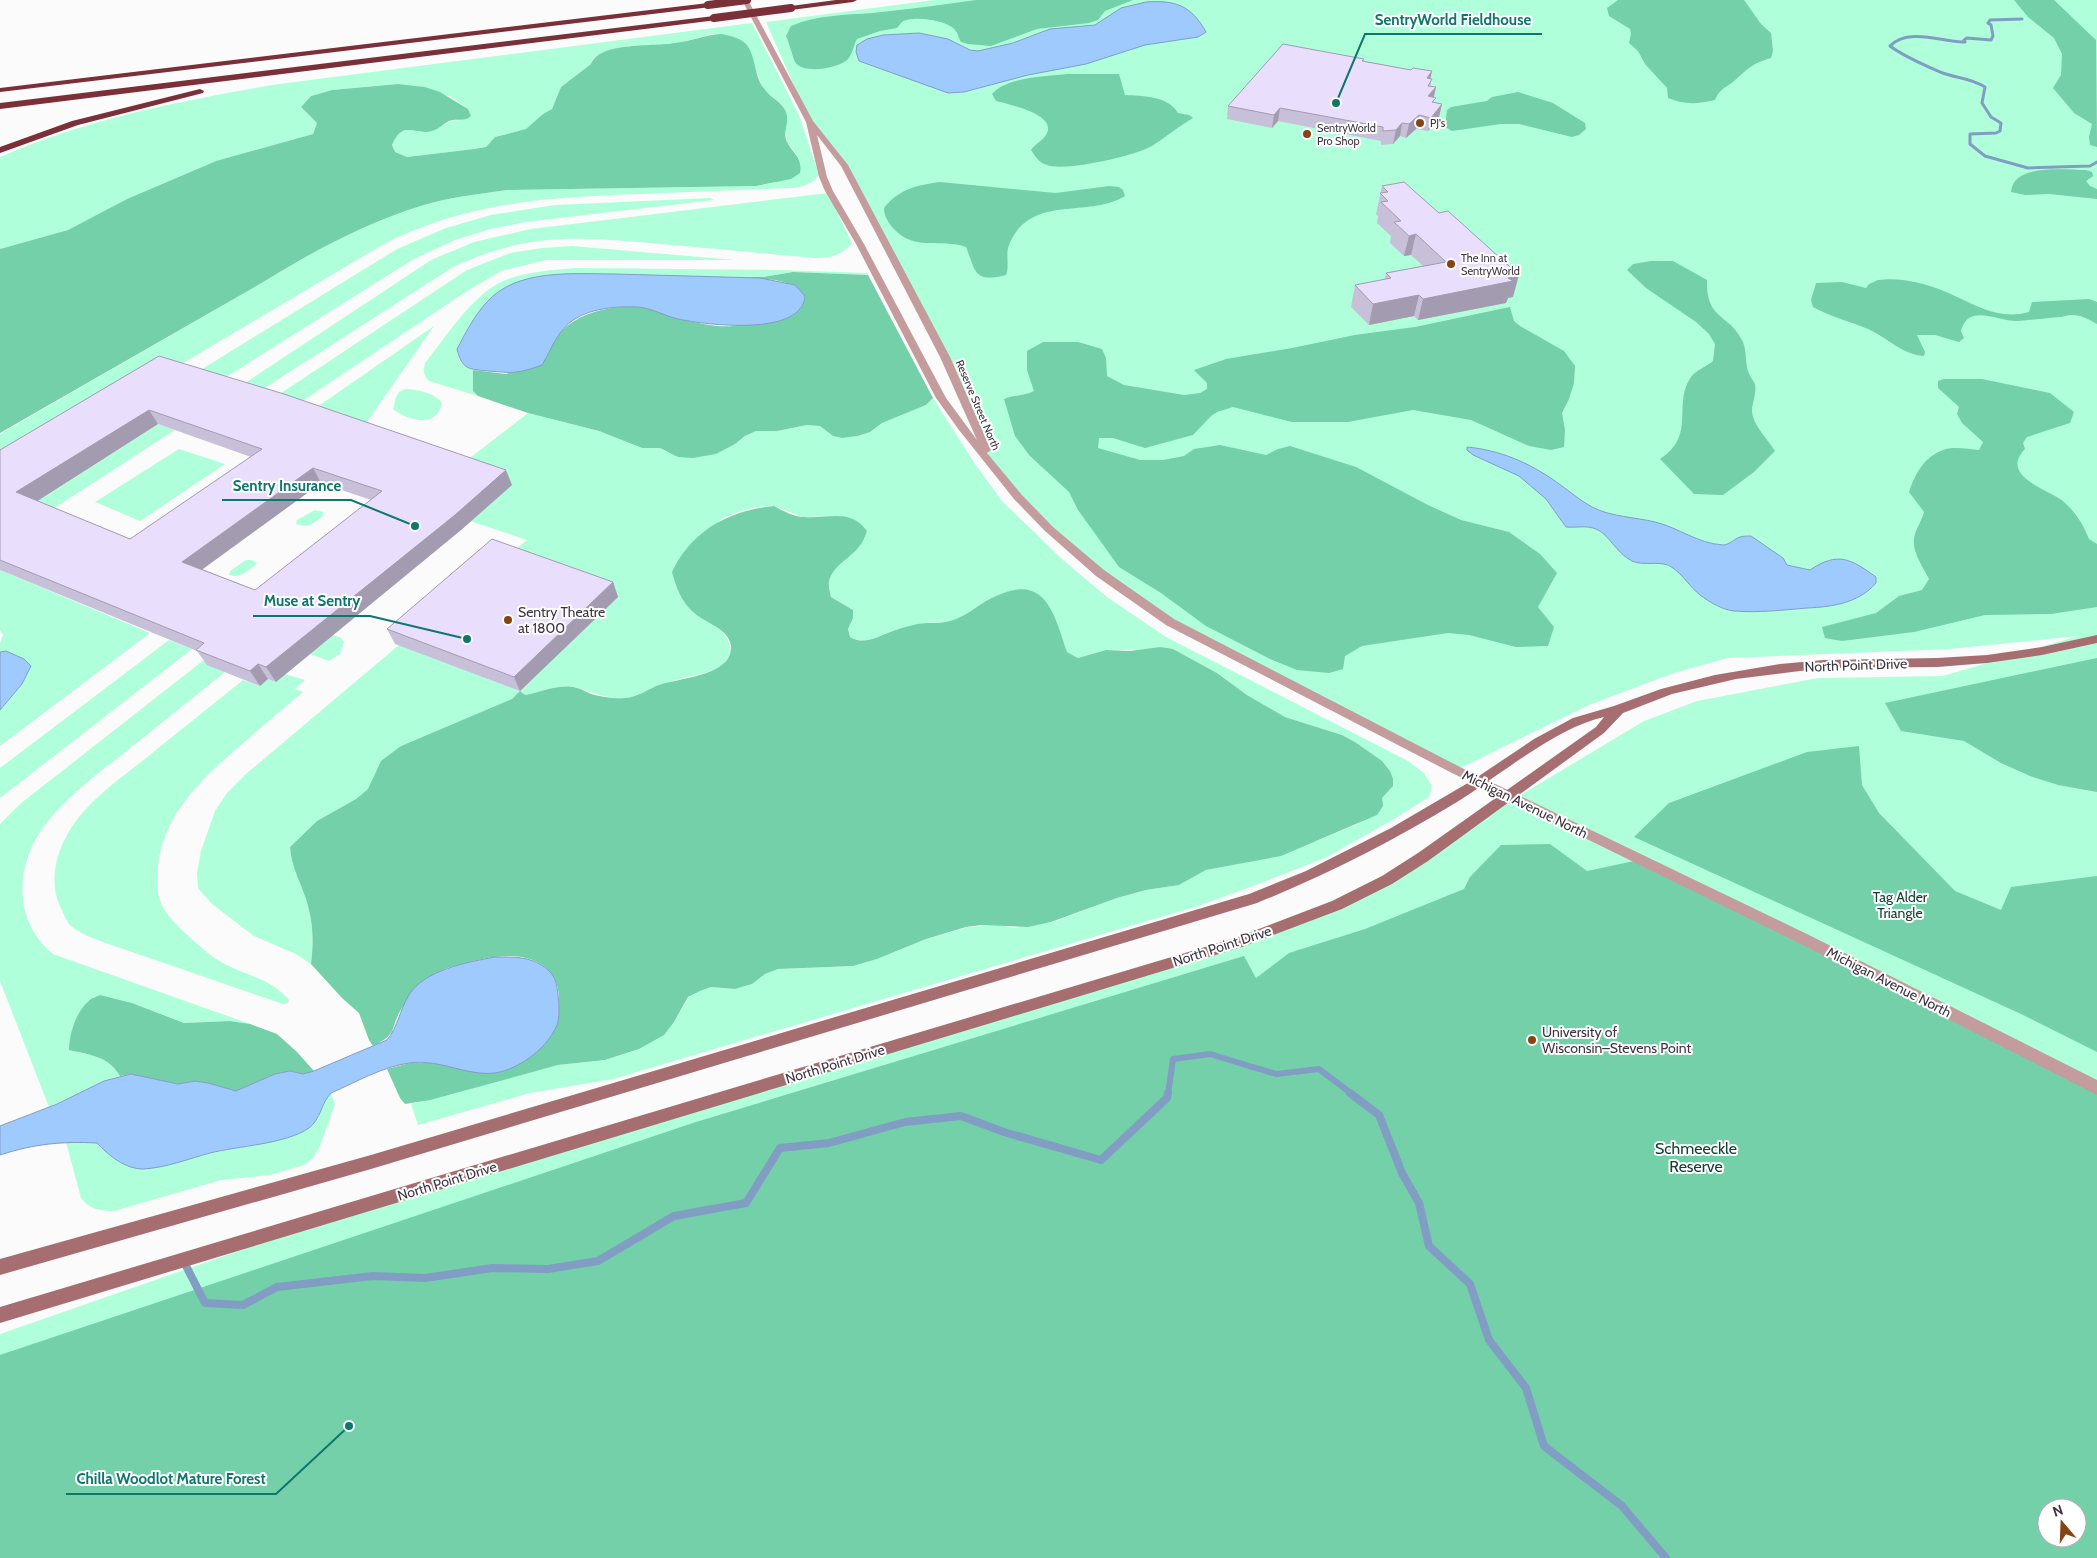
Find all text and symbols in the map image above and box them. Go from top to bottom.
callout: SentryWorld Fieldhouse [1365,4,1542,34]
text: SentryWorld Fieldhouse [1375,11,1531,29]
place label: PJ's [1430,116,1446,130]
marker: PJ's [1414,117,1426,129]
place label: SentryWorld Pro Shop [1317,121,1376,148]
marker: SentryWorld Pro Shop [1301,128,1313,140]
place label: The Inn at SentryWorld [1461,251,1520,278]
marker: The Inn at SentryWorld [1445,258,1457,270]
street label: Reserve Street North [953,358,1003,452]
callout: Sentry Insurance [222,470,351,500]
text: Sentry Insurance [233,477,341,495]
callout: Muse at Sentry [253,586,370,616]
text: Muse at Sentry [264,592,361,610]
place label: Sentry Theatre at 1800 [518,603,605,637]
marker: Sentry Theatre at 1800 [502,614,514,626]
street label: North Point Drive [1804,654,1908,676]
street label: Michigan Avenue North [1459,766,1591,842]
park label: Tag Alder Triangle [1873,888,1928,922]
street label: North Point Drive [1170,922,1274,970]
street label: Michigan Avenue North [1824,943,1954,1021]
place label: University of Wisconsin–Stevens Point [1542,1023,1691,1057]
marker: University of Wisconsin–Stevens Point [1526,1034,1538,1046]
street label: North Point Drive [783,1040,887,1088]
park label: Schmeeckle Reserve [1655,1139,1737,1176]
street label: North Point Drive [395,1157,499,1205]
callout: Chilla Woodlot Mature Forest [66,1464,276,1494]
text: Chilla Woodlot Mature Forest [76,1470,266,1488]
north arrow [2037,1498,2087,1548]
text: N [2050,1501,2065,1521]

